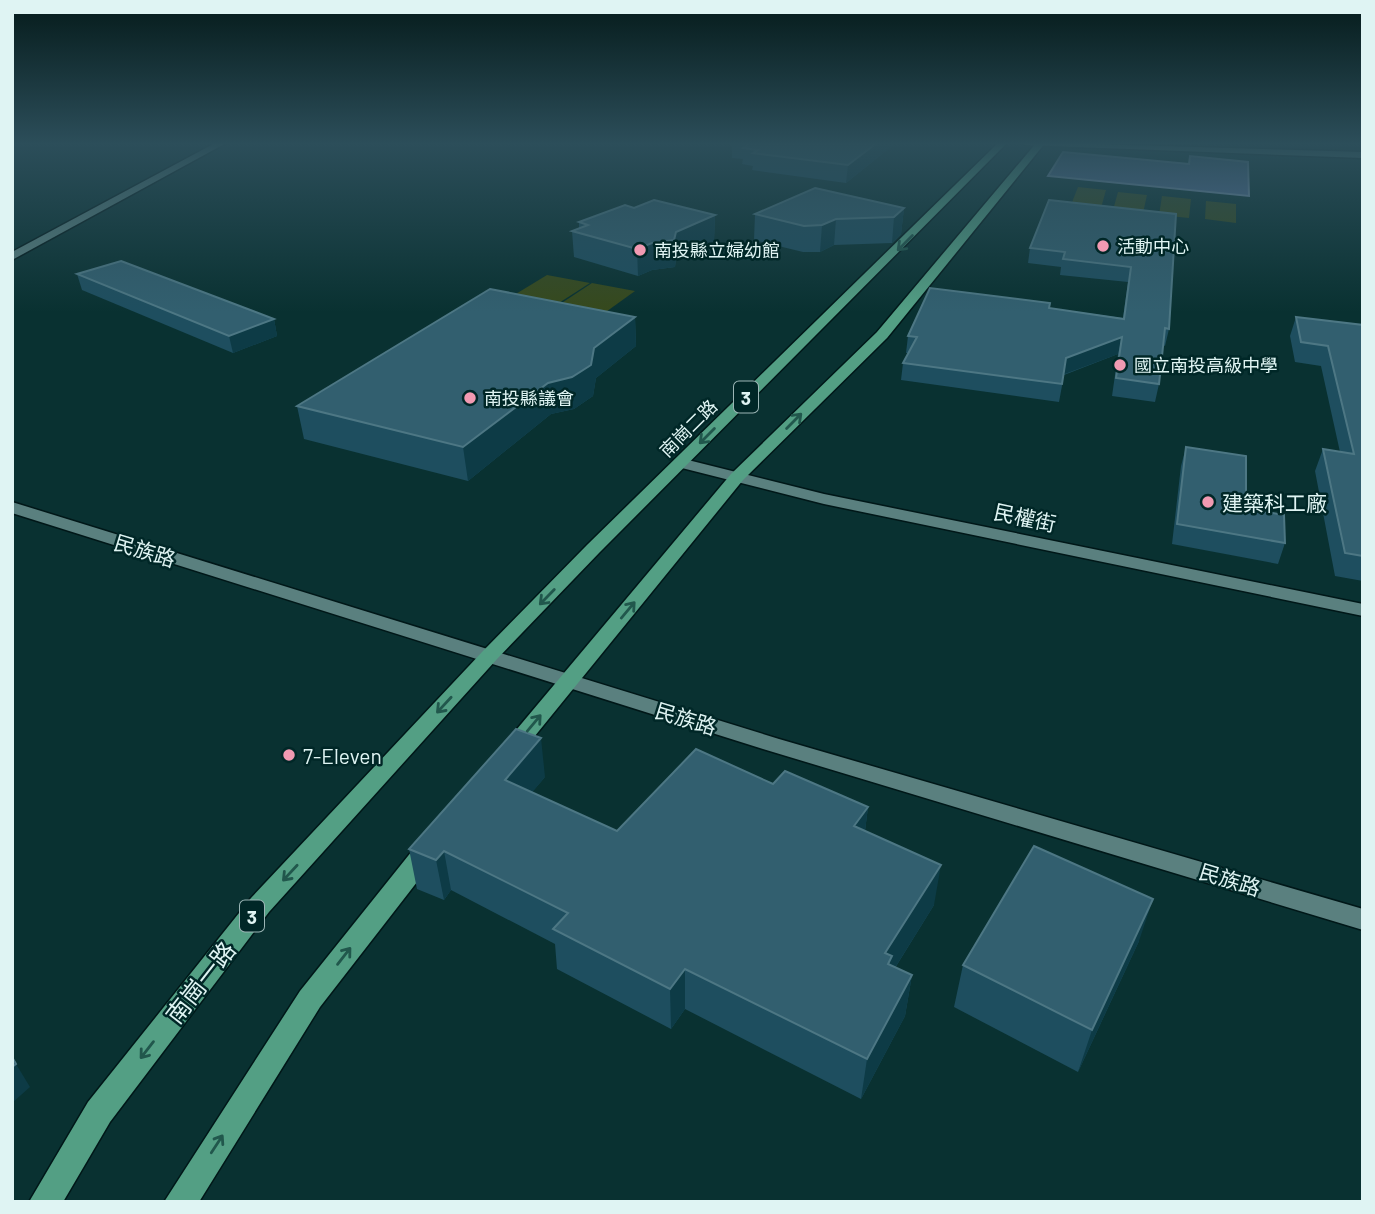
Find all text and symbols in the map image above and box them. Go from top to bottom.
one-way arrow [896,234,913,251]
place label: 活動中心 [1117,235,1189,257]
marker: 活動中心 [1095,238,1111,254]
place label: 南投縣立婦幼館 [654,239,780,261]
marker: 南投縣立婦幼館 [632,242,648,258]
place label: 國立南投高級中學 [1134,354,1278,376]
marker: 國立南投高級中學 [1112,357,1128,373]
road number: 3 [734,382,758,412]
place label: 南投縣議會 [484,387,574,409]
marker: 南投縣議會 [462,390,478,406]
street label: 南崗二路 [655,395,721,461]
one-way arrow [785,413,802,430]
one-way arrow [699,427,716,444]
place label: 建築科工廠 [1222,490,1327,515]
marker: 建築科工廠 [1200,494,1216,510]
street label: 民權街 [992,498,1058,536]
street label: 民族路 [111,529,179,571]
one-way arrow [538,588,555,605]
one-way arrow [620,602,636,620]
one-way arrow [436,696,452,714]
street label: 民族路 [652,697,720,739]
one-way arrow [526,714,542,732]
place label: 7-Eleven [303,743,382,768]
marker: 7-Eleven [281,747,297,763]
street label: 民族路 [1196,858,1264,900]
one-way arrow [282,864,298,882]
road number: 3 [240,900,264,932]
street label: 南崗一路 [159,935,241,1029]
one-way arrow [336,947,351,965]
one-way arrow [140,1040,155,1059]
one-way arrow [210,1135,224,1155]

